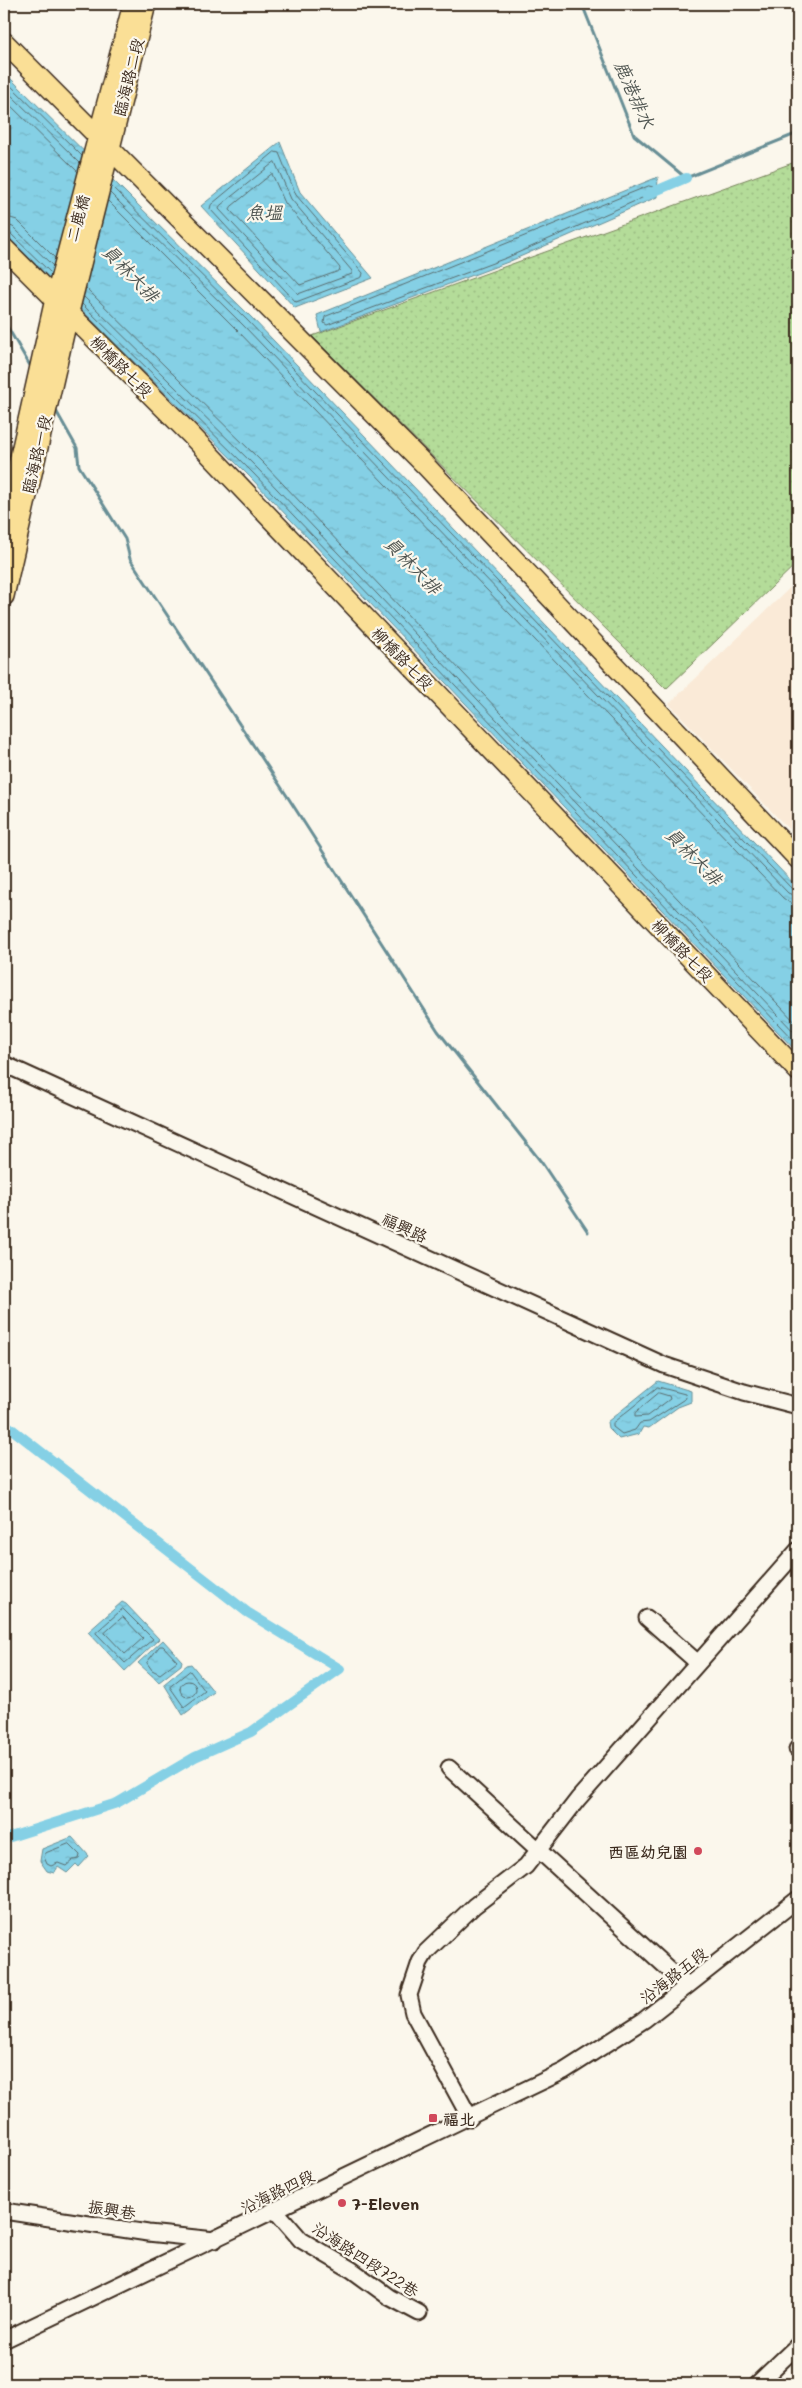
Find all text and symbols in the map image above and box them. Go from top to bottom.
street label: 臨海路二段 [108,36,148,118]
water label: 鹿港排水 [609,56,661,133]
street label: 二鹿橋 [61,192,93,244]
water label: 魚塭 [246,200,284,224]
water label: 員林大排 [97,239,166,309]
street label: 柳橋路七段 [86,330,158,402]
street label: 臨海路一段 [17,413,55,495]
water label: 員林大排 [379,531,448,601]
street label: 柳橋路七段 [368,622,438,694]
water label: 員林大排 [660,822,729,892]
street label: 柳橋路七段 [648,914,718,986]
street label: 福興路 [379,1207,431,1247]
place label: 西區幼兒園 [608,1841,688,1862]
marker: 西區幼兒園 [692,1845,704,1857]
street label: 沿海路五段 [635,1942,711,2008]
place label: 福北 [443,2108,475,2129]
marker: 福北 [427,2112,439,2124]
street label: 沿海路四段 [236,2164,318,2218]
place label: 7-Eleven [352,2193,419,2214]
street label: 振興巷 [87,2195,137,2223]
marker: 7-Eleven [336,2197,348,2209]
street label: 沿海路四段722巷 [309,2217,423,2301]

